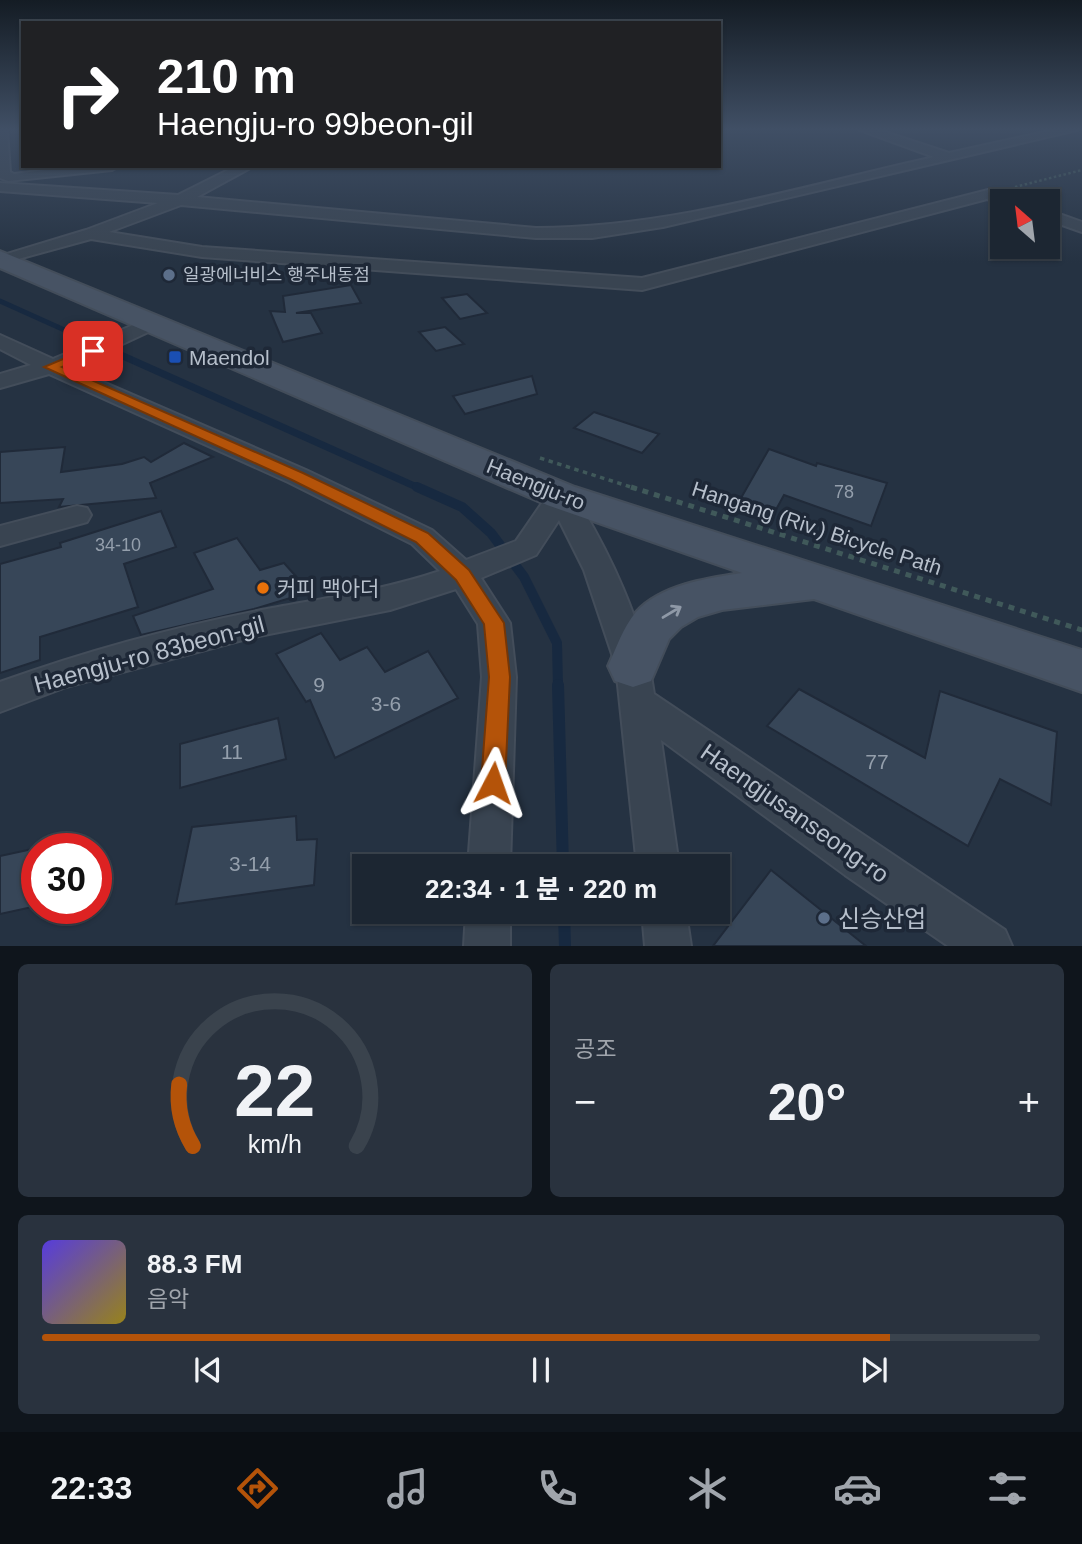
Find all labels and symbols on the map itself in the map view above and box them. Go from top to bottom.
north arrow [990,189,1060,259]
place label: 일광에너비스 행주내동점 [183,265,370,285]
marker: 일광에너비스 행주내동점 [161,267,177,283]
pin [63,321,123,381]
place label: Maendol [189,346,270,369]
marker: Maendol [167,349,183,365]
street label: Haengju-ro [484,454,588,514]
street label: Hangang (Riv.) Bicycle Path [689,477,945,579]
house number: 78 [834,482,854,502]
house number: 34-10 [95,535,141,555]
place label: 커피 맥아더 [277,577,379,600]
marker: 커피 맥아더 [255,580,271,596]
one-way arrow [661,605,681,619]
street label: Haengju-ro 83beon-gil [31,610,267,698]
house number: 9 [313,673,325,696]
house number: 3-6 [371,692,401,715]
street label: Haengjusanseong-ro [696,738,894,888]
house number: 11 [221,740,243,763]
position arrow [456,746,530,820]
house number: 77 [865,750,889,773]
speed limit sign: 30 [21,833,112,924]
house number: 3-14 [229,852,271,875]
place label: 신승산업 [838,905,926,932]
marker: 신승산업 [816,910,832,926]

